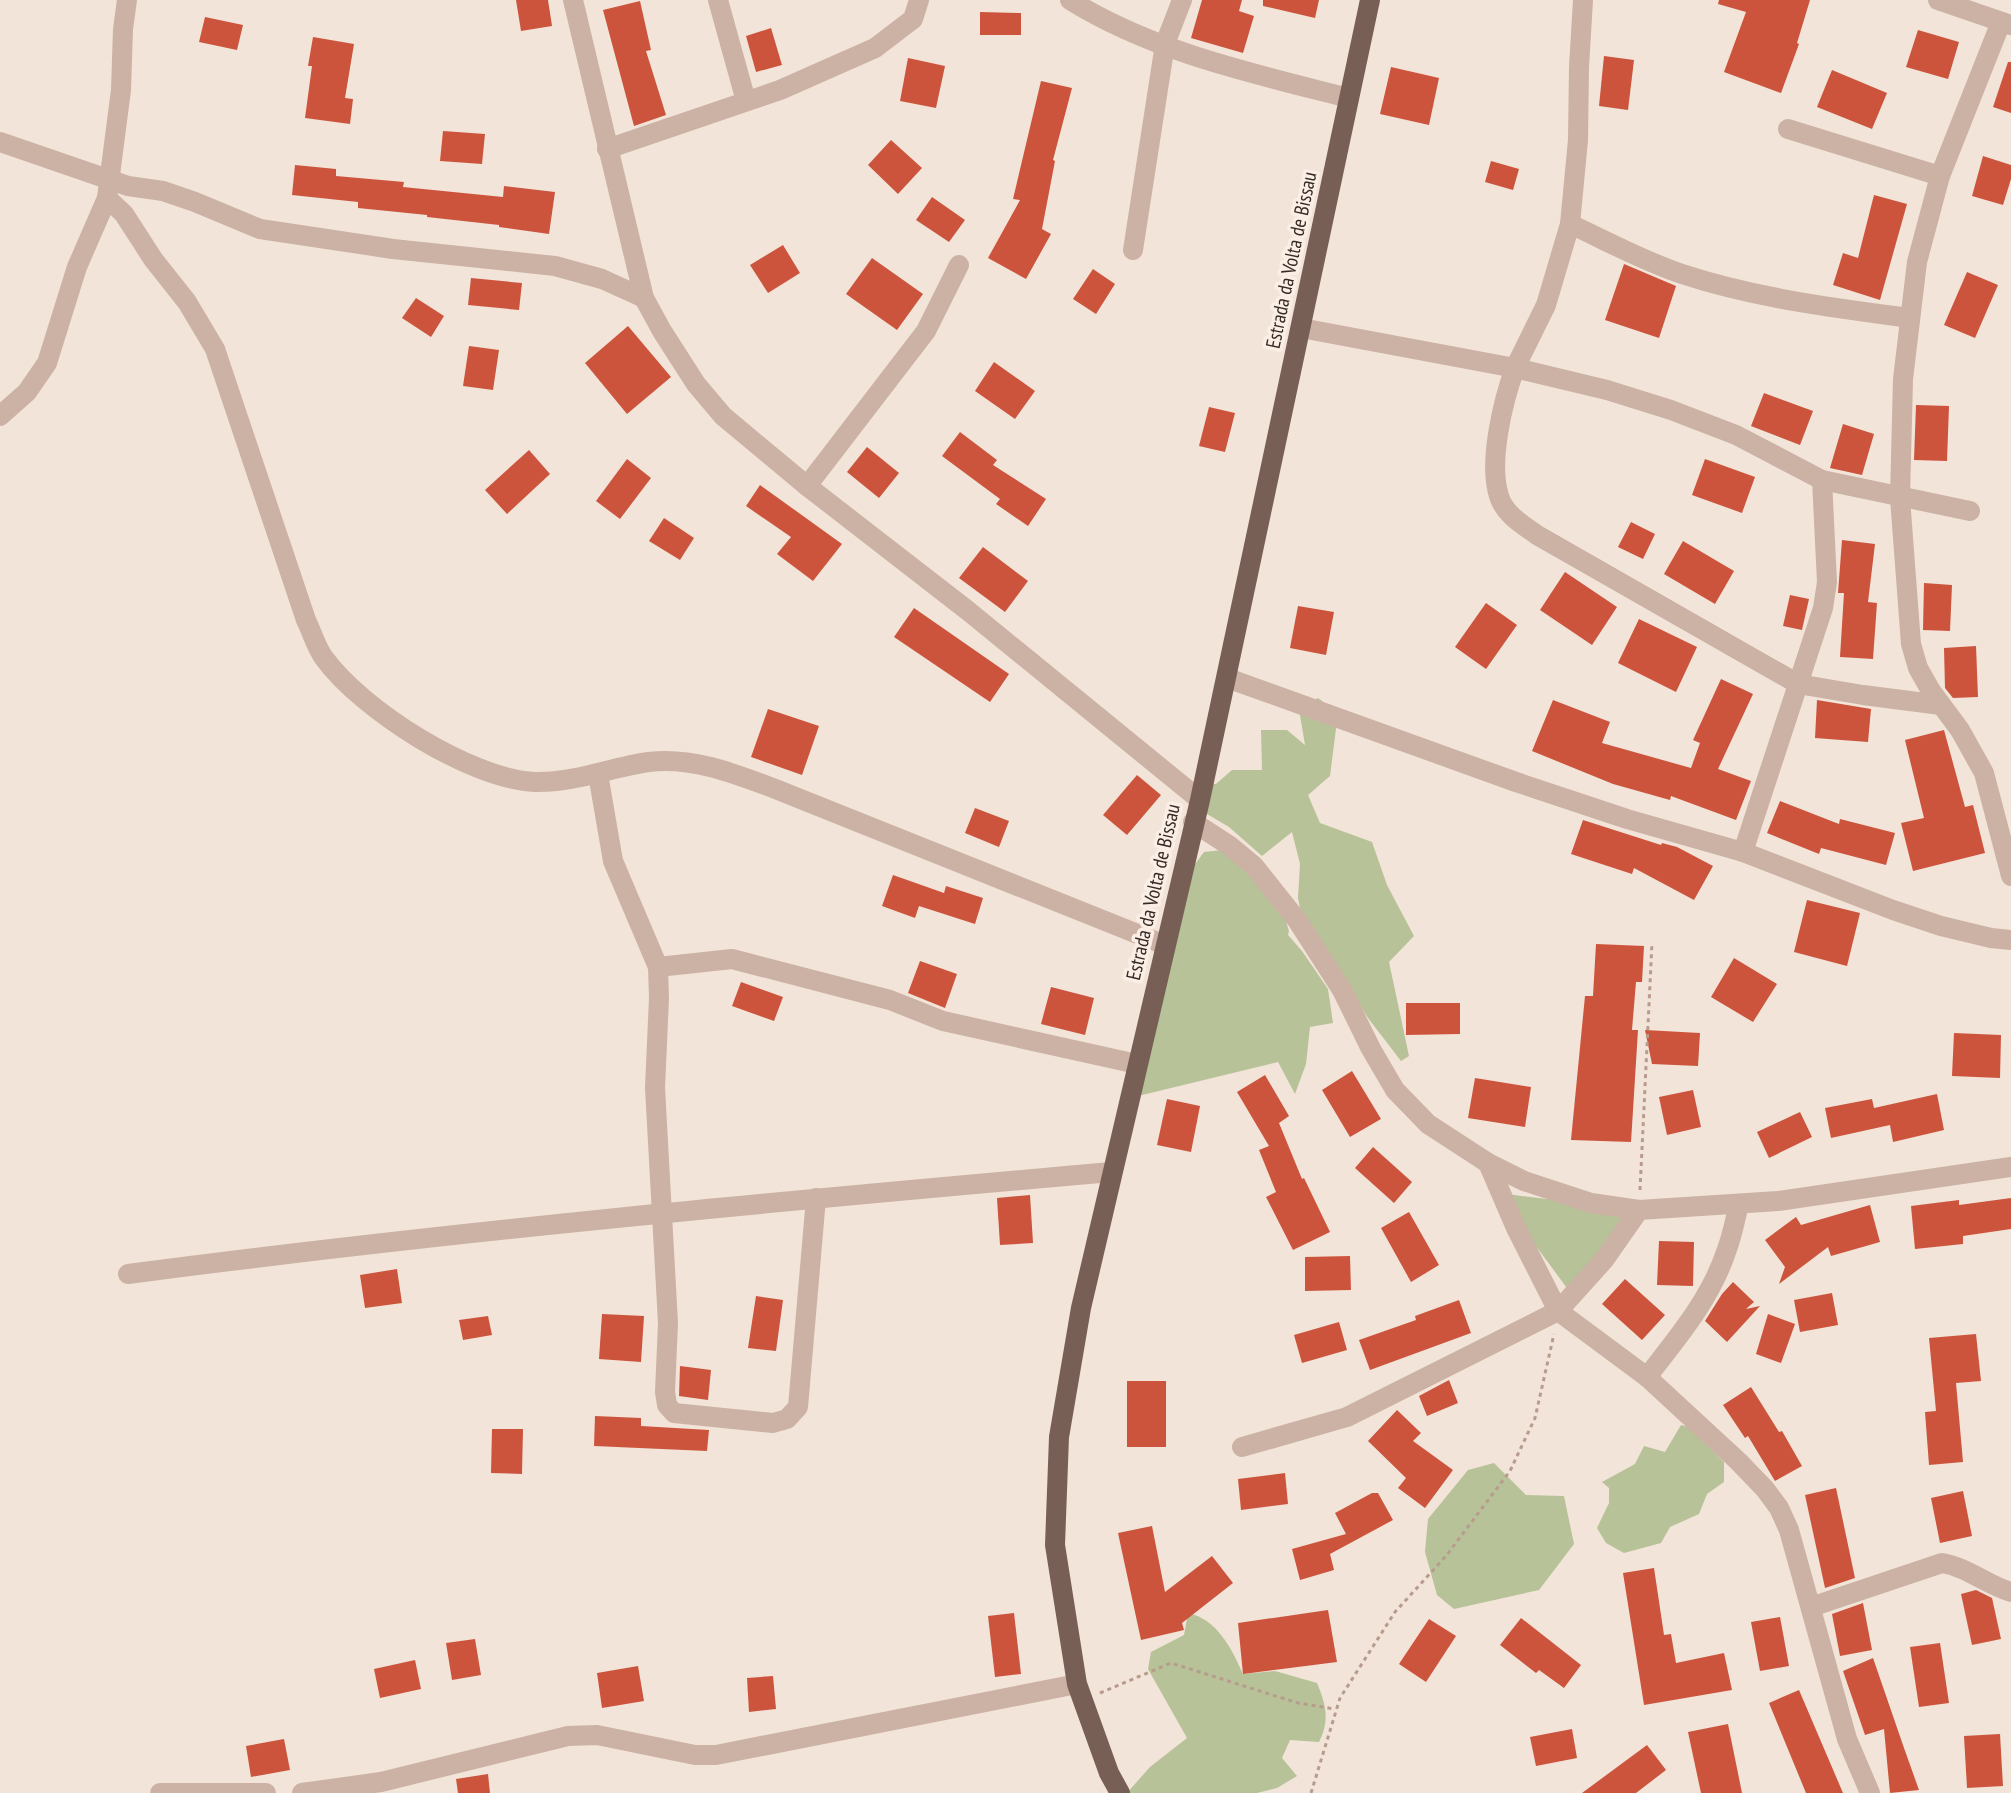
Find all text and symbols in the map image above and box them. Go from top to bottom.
street label: Estrada da Volta de Bissau [1260,169,1322,351]
street label: Estrada da Volta de Bissau [1120,801,1186,983]

